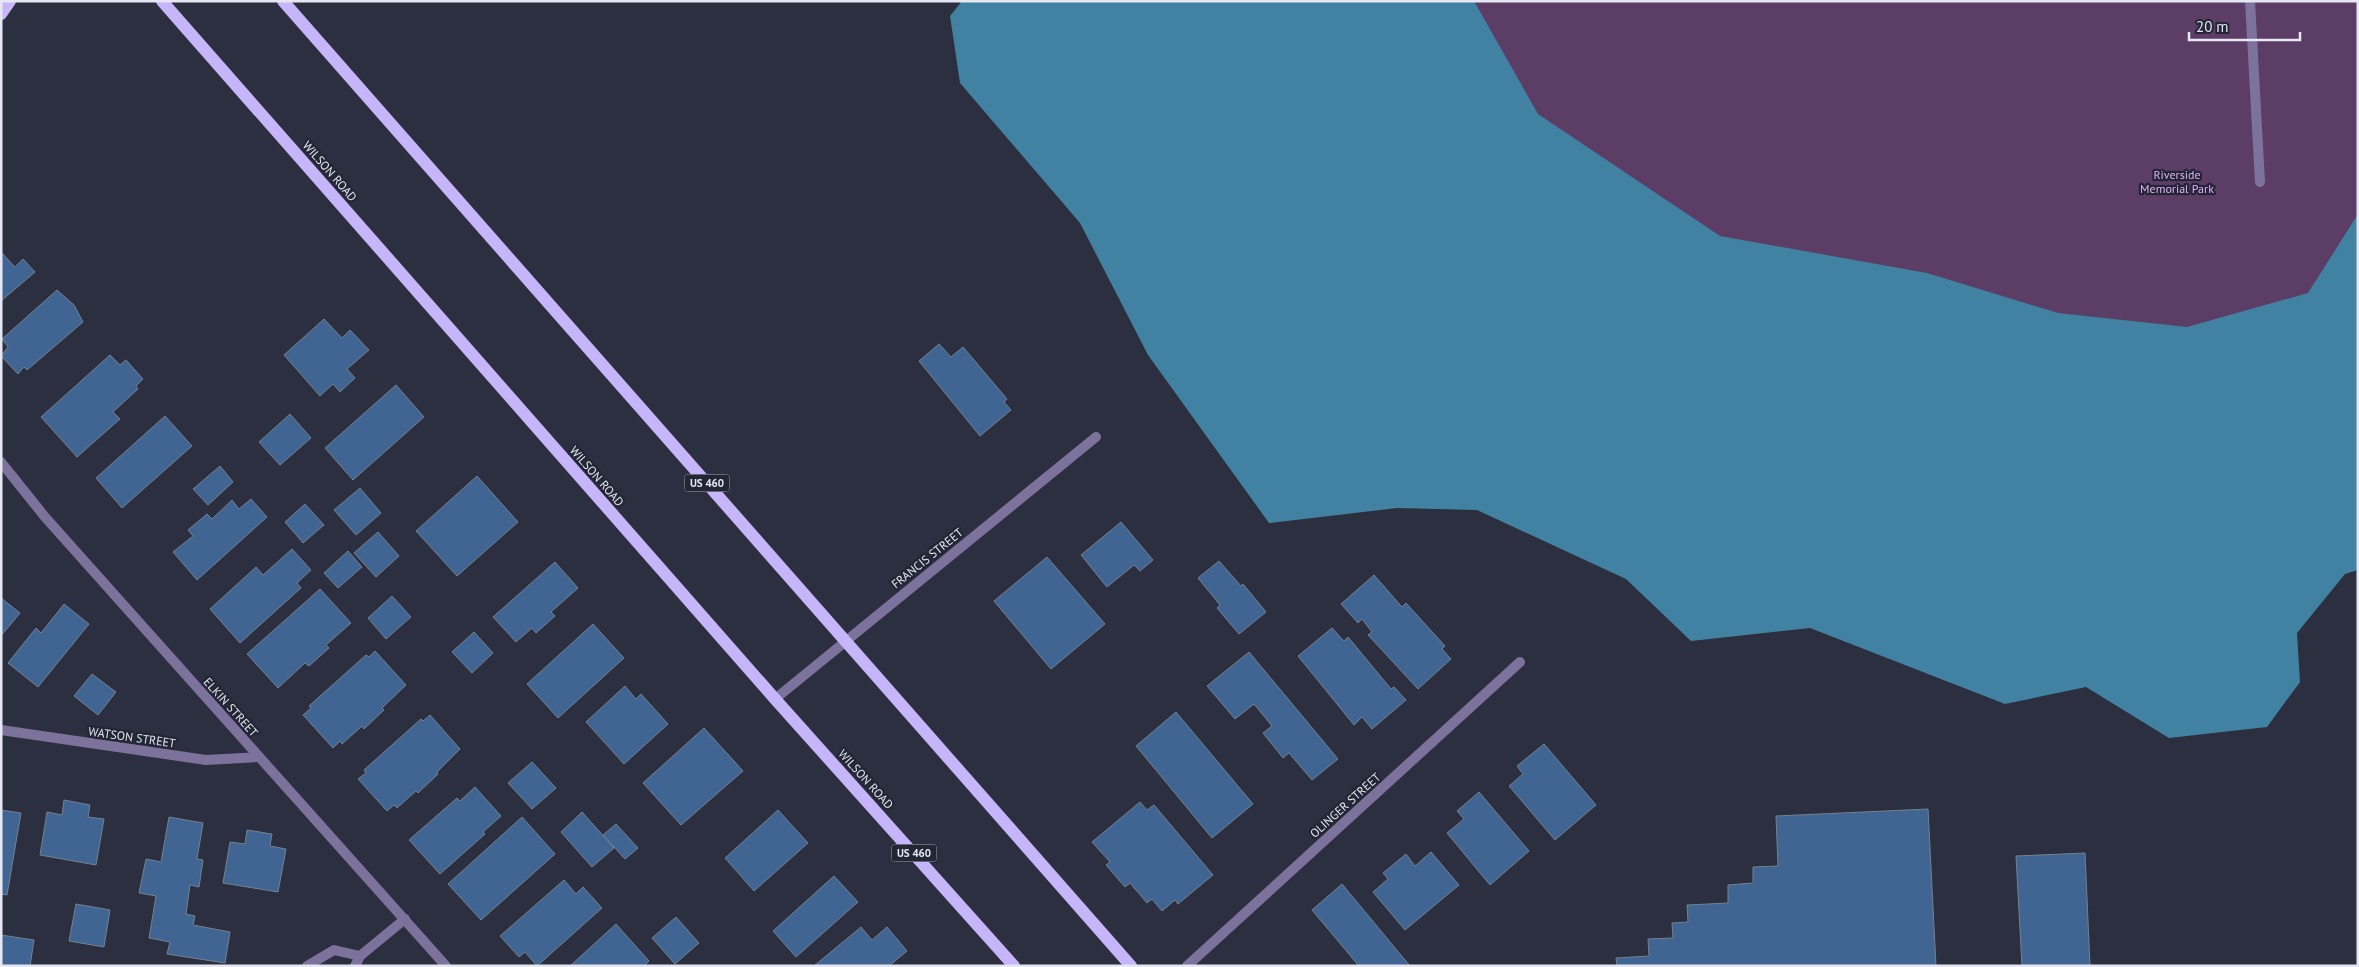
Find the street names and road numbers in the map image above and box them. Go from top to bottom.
street label: WILSON ROAD [300,138,360,204]
street label: WILSON ROAD [567,443,627,509]
road number: US 460 [684,474,730,492]
street label: FRANCIS STREET [888,524,966,591]
street label: ELKIN STREET [201,674,262,740]
street label: WATSON STREET [87,723,177,751]
street label: WILSON ROAD [835,746,897,812]
street label: OLINGER STREET [1307,769,1384,841]
road number: US 460 [892,844,936,861]

